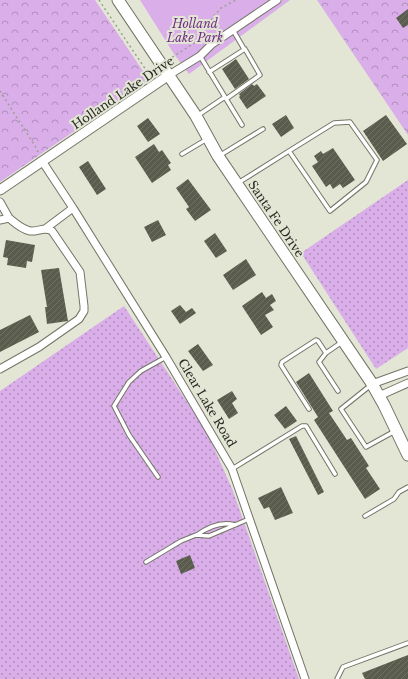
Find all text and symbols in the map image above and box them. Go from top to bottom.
park label: Holland Lake Park [166,16,223,45]
street label: Holland Lake Drive [69,53,177,132]
street label: Santa Fe Drive [245,177,308,260]
street label: Clear Lake Road [175,356,240,450]

